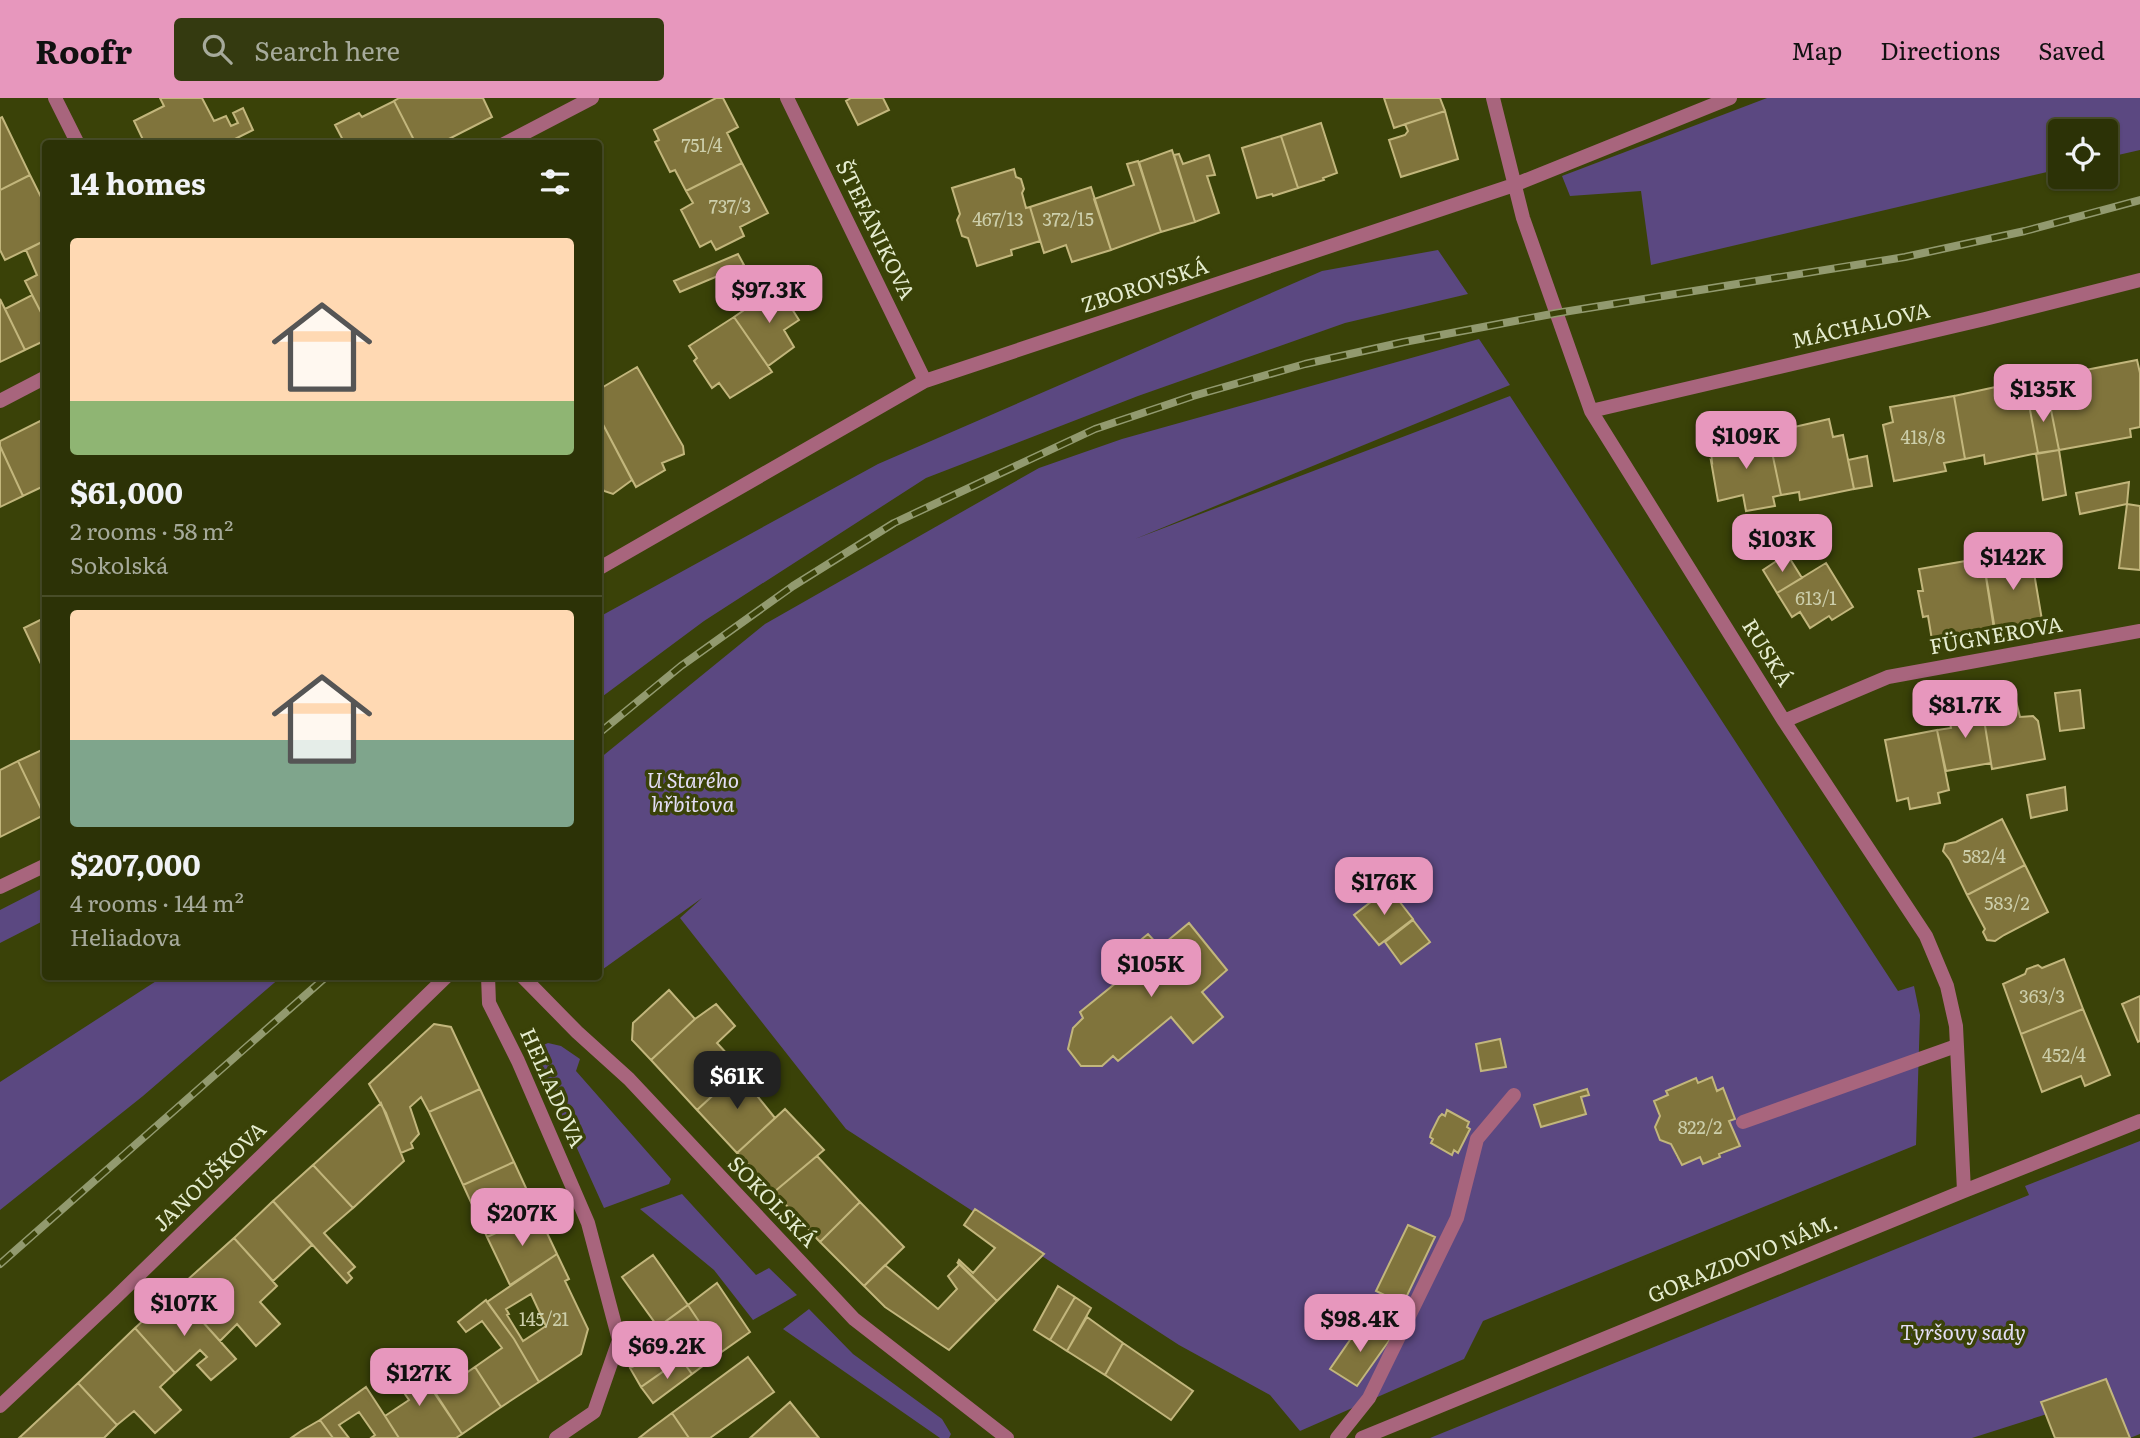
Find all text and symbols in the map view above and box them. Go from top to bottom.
search box [174,18,664,81]
text: Roofr [35,25,132,74]
icon: search [198,30,236,68]
text: Search here [254,30,400,69]
text: Map [1791,32,1842,67]
text: Directions [1880,32,2000,67]
text: Saved [2038,32,2105,67]
map controls [2048,119,2118,189]
button: locate [2048,119,2118,189]
house number: 751/4 [682,131,723,158]
street label: ŠTEFÁNIKOVA [830,154,925,305]
text: 14 homes [70,160,206,204]
icon: filters [536,163,574,201]
house number: 737/3 [709,192,751,219]
house number: 467/13 [972,205,1024,232]
house number: 372/15 [1042,205,1094,232]
street label: ZBOROVSKÁ [1077,248,1212,319]
pin: $97.3K [712,266,826,325]
text: $97.3K [731,271,807,305]
icon: home [259,284,385,410]
street label: MÁCHALOVA [1788,293,1933,354]
pin: $135K [1994,364,2092,424]
text: $135K [2010,370,2076,404]
pin: $109K [1697,412,1795,471]
text: $109K [1712,417,1780,451]
house number: 418/8 [1901,423,1945,450]
text: $61,000 [70,469,183,513]
text: 2 rooms · 58 m² [70,513,233,547]
pin: $103K [1733,514,1831,574]
text: $103K [1748,520,1816,554]
pin: $142K [1964,532,2062,592]
text: $142K [1980,538,2046,572]
text: Sokolská [70,547,168,581]
house number: 613/1 [1795,584,1837,611]
street label: FÜGNEROVA [1927,606,2065,660]
street label: RUSKÁ [1736,612,1802,692]
icon: home [259,656,385,782]
pin: $81.7K [1908,680,2022,740]
text: $81.7K [1928,686,2002,720]
park label: U Starého hřbitova [647,763,739,818]
text: $207,000 [70,841,201,885]
house number: 582/4 [1962,842,2006,869]
pin: $176K [1335,858,1433,917]
text: $176K [1351,863,1417,897]
text: 4 rooms · 144 m² [70,885,244,919]
house number: 583/2 [1984,889,2030,916]
text: Heliadova [70,919,181,953]
pin: $105K [1102,940,1200,999]
text: $105K [1117,945,1185,979]
house number: 363/3 [2019,982,2065,1009]
street label: HELIADOVA [514,1022,595,1152]
house number: 452/4 [2042,1041,2086,1068]
pin: $61K [696,1052,778,1111]
text: $61K [710,1057,764,1091]
street label: JANOUŠKOVA [145,1113,272,1237]
house number: 822/2 [1678,1113,1722,1140]
street label: SOKOLSKÁ [722,1148,826,1253]
pin: $207K [473,1188,571,1248]
text: $207K [487,1194,557,1228]
street label: GORAZDOVO NÁM. [1642,1204,1842,1309]
pin: $107K [135,1278,233,1338]
text: $107K [150,1284,218,1318]
pin: $98.4K [1303,1294,1417,1354]
text: $98.4K [1320,1300,1400,1334]
house number: 145/21 [519,1305,569,1332]
park label: Tyršovy sady [1900,1315,2026,1346]
pin: $69.2K [610,1322,724,1381]
text: $69.2K [628,1327,706,1361]
pin: $127K [370,1348,468,1408]
text: $127K [386,1354,452,1388]

